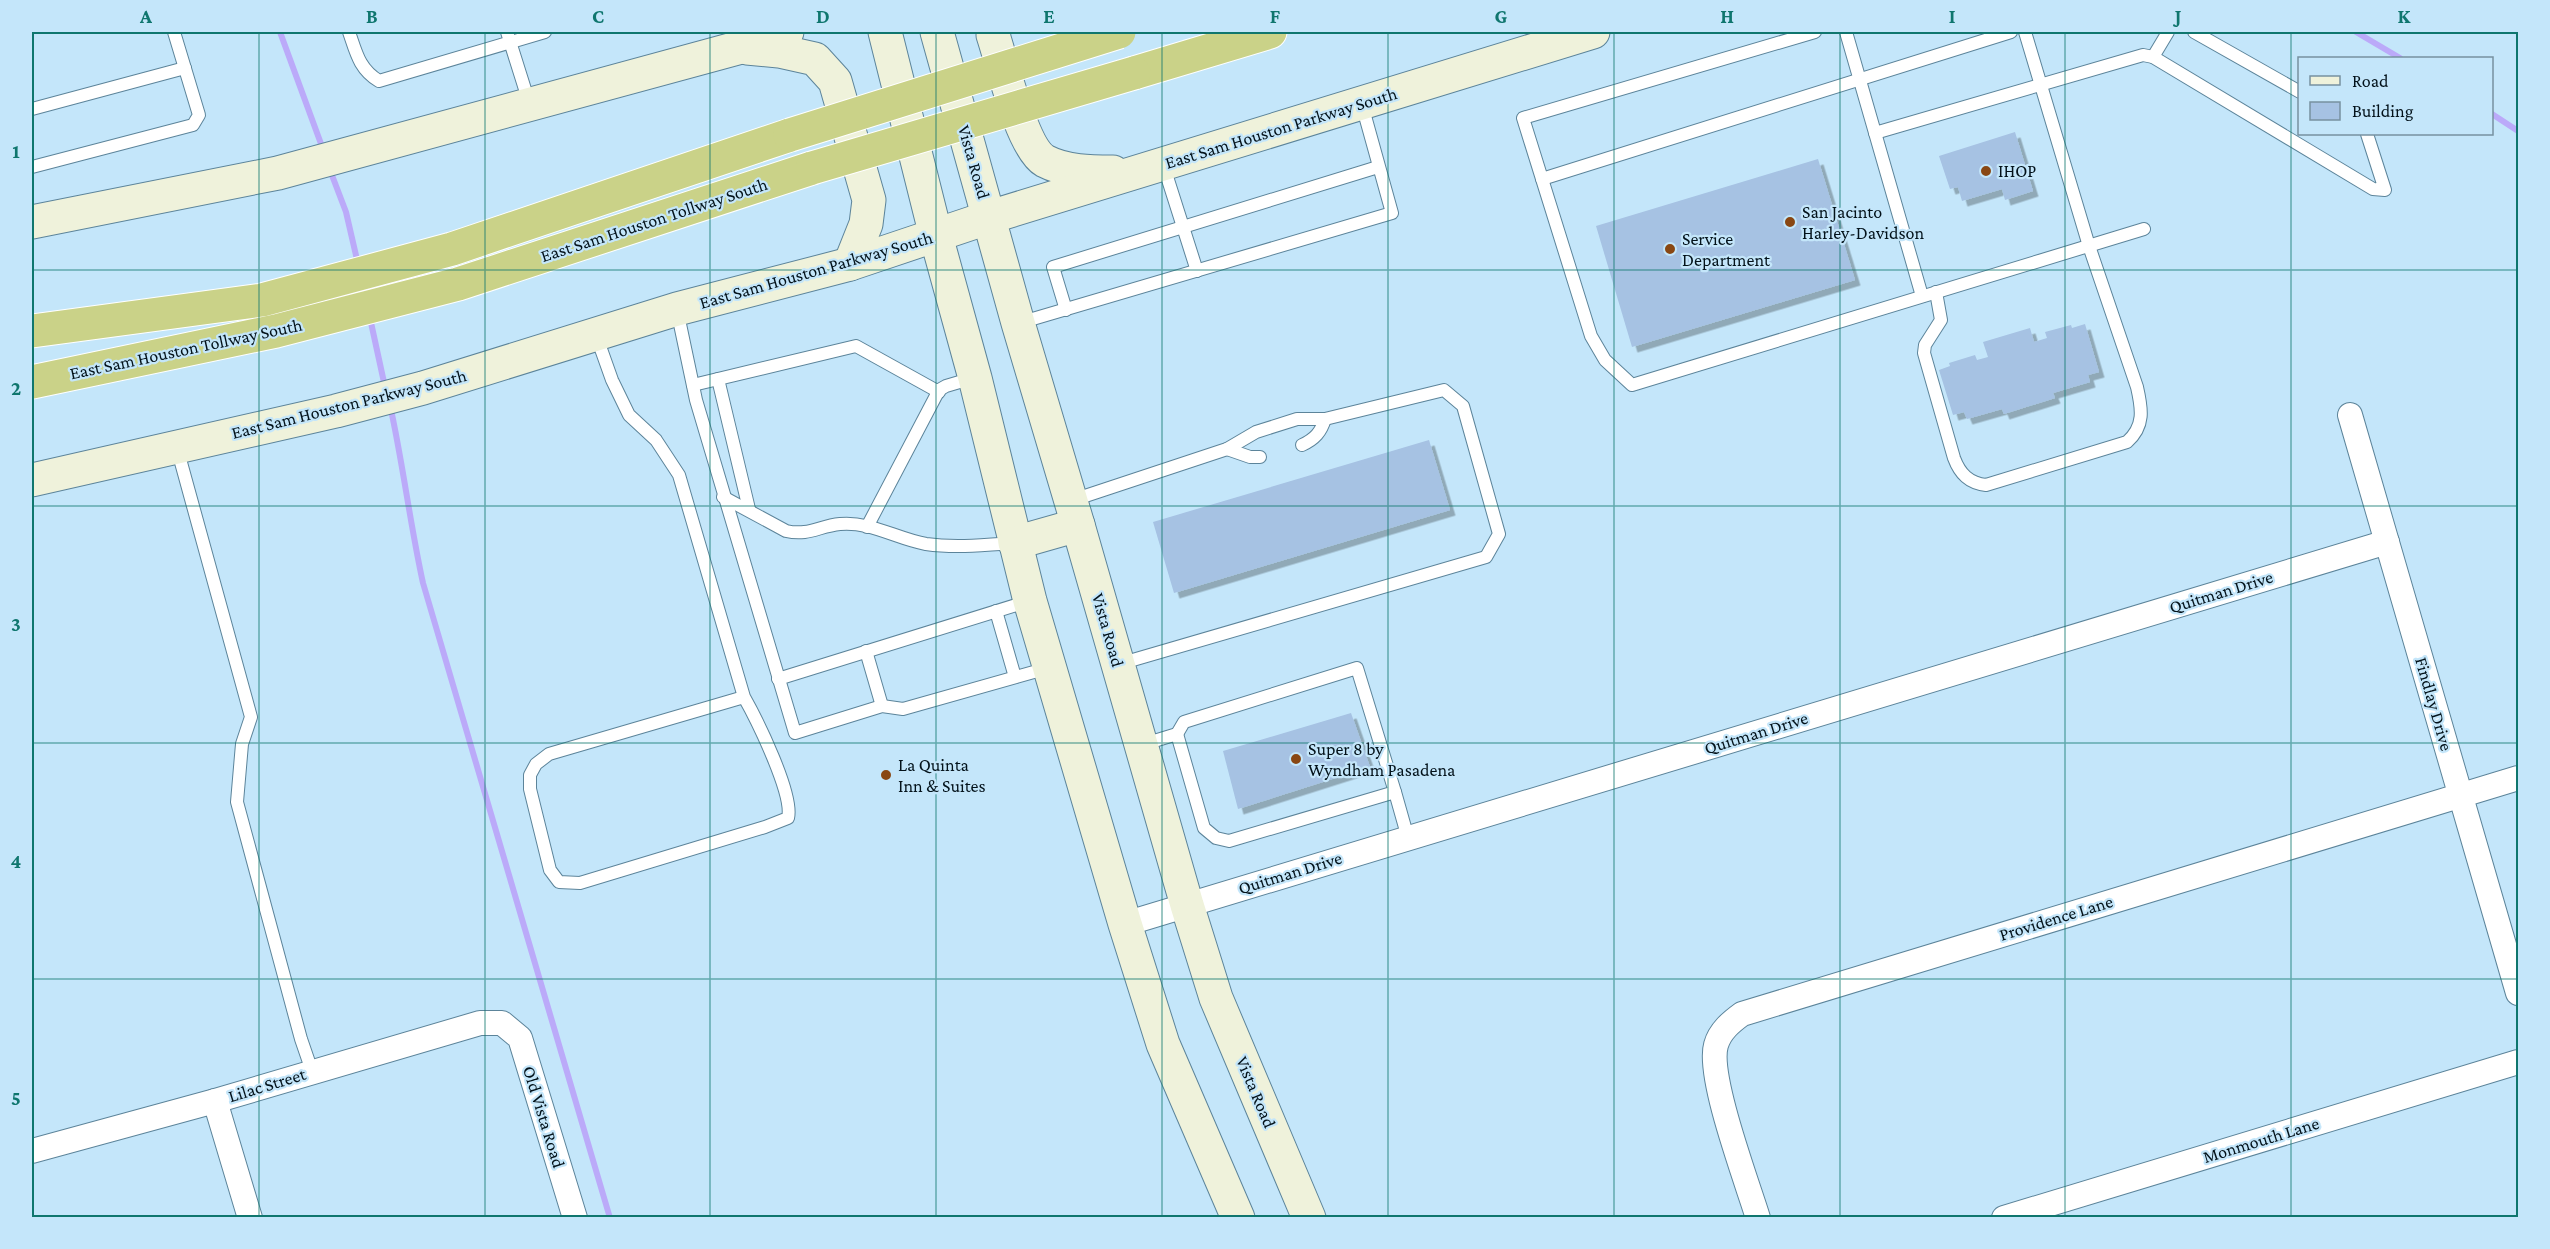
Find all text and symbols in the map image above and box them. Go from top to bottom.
text: A [139,5,153,27]
text: B [366,5,378,27]
text: C [592,5,604,27]
text: D [816,5,830,27]
text: E [1043,5,1055,27]
text: F [1270,5,1281,27]
text: G [1495,5,1508,27]
text: H [1720,5,1734,27]
text: I [1949,5,1956,27]
text: J [2173,5,2182,27]
text: K [2398,5,2412,27]
legend [2298,57,2493,135]
text: Road [2352,71,2389,91]
street label: East Sam Houston Parkway South [1163,83,1400,173]
text: Building [2352,101,2414,121]
street label: Vista Road [954,123,994,202]
text: 1 [12,140,20,162]
place label: IHOP [1998,161,2036,181]
marker: IHOP [1979,164,1993,178]
street label: East Sam Houston Tollway South [538,174,770,266]
place label: San Jacinto Harley-Davidson [1802,202,1924,243]
marker: San Jacinto Harley-Davidson [1783,215,1797,229]
street label: East Sam Houston Parkway South [697,227,935,313]
place label: Service Department [1682,229,1771,270]
marker: Service Department [1663,242,1677,256]
street label: East Sam Houston Tollway South [68,314,304,383]
street label: East Sam Houston Parkway South [229,365,469,443]
text: 2 [11,377,21,399]
street label: Quitman Drive [2167,567,2275,617]
street label: Vista Road [1088,591,1128,670]
text: 3 [11,613,21,635]
street label: Findlay Drive [2411,655,2457,753]
street label: Quitman Drive [1702,708,1810,758]
place label: Super 8 by Wyndham Pasadena [1308,739,1455,780]
marker: Super 8 by Wyndham Pasadena [1289,752,1303,766]
place label: La Quinta Inn & Suites [898,755,986,796]
marker: La Quinta Inn & Suites [879,768,893,782]
street label: Quitman Drive [1236,848,1344,898]
text: 4 [11,850,22,872]
street label: Providence Lane [1997,891,2115,945]
street label: Vista Road [1232,1053,1280,1131]
street label: Lilac Street [226,1063,309,1106]
street label: Old Vista Road [519,1064,569,1171]
text: 5 [11,1087,21,1109]
street label: Monmouth Lane [2201,1113,2322,1167]

